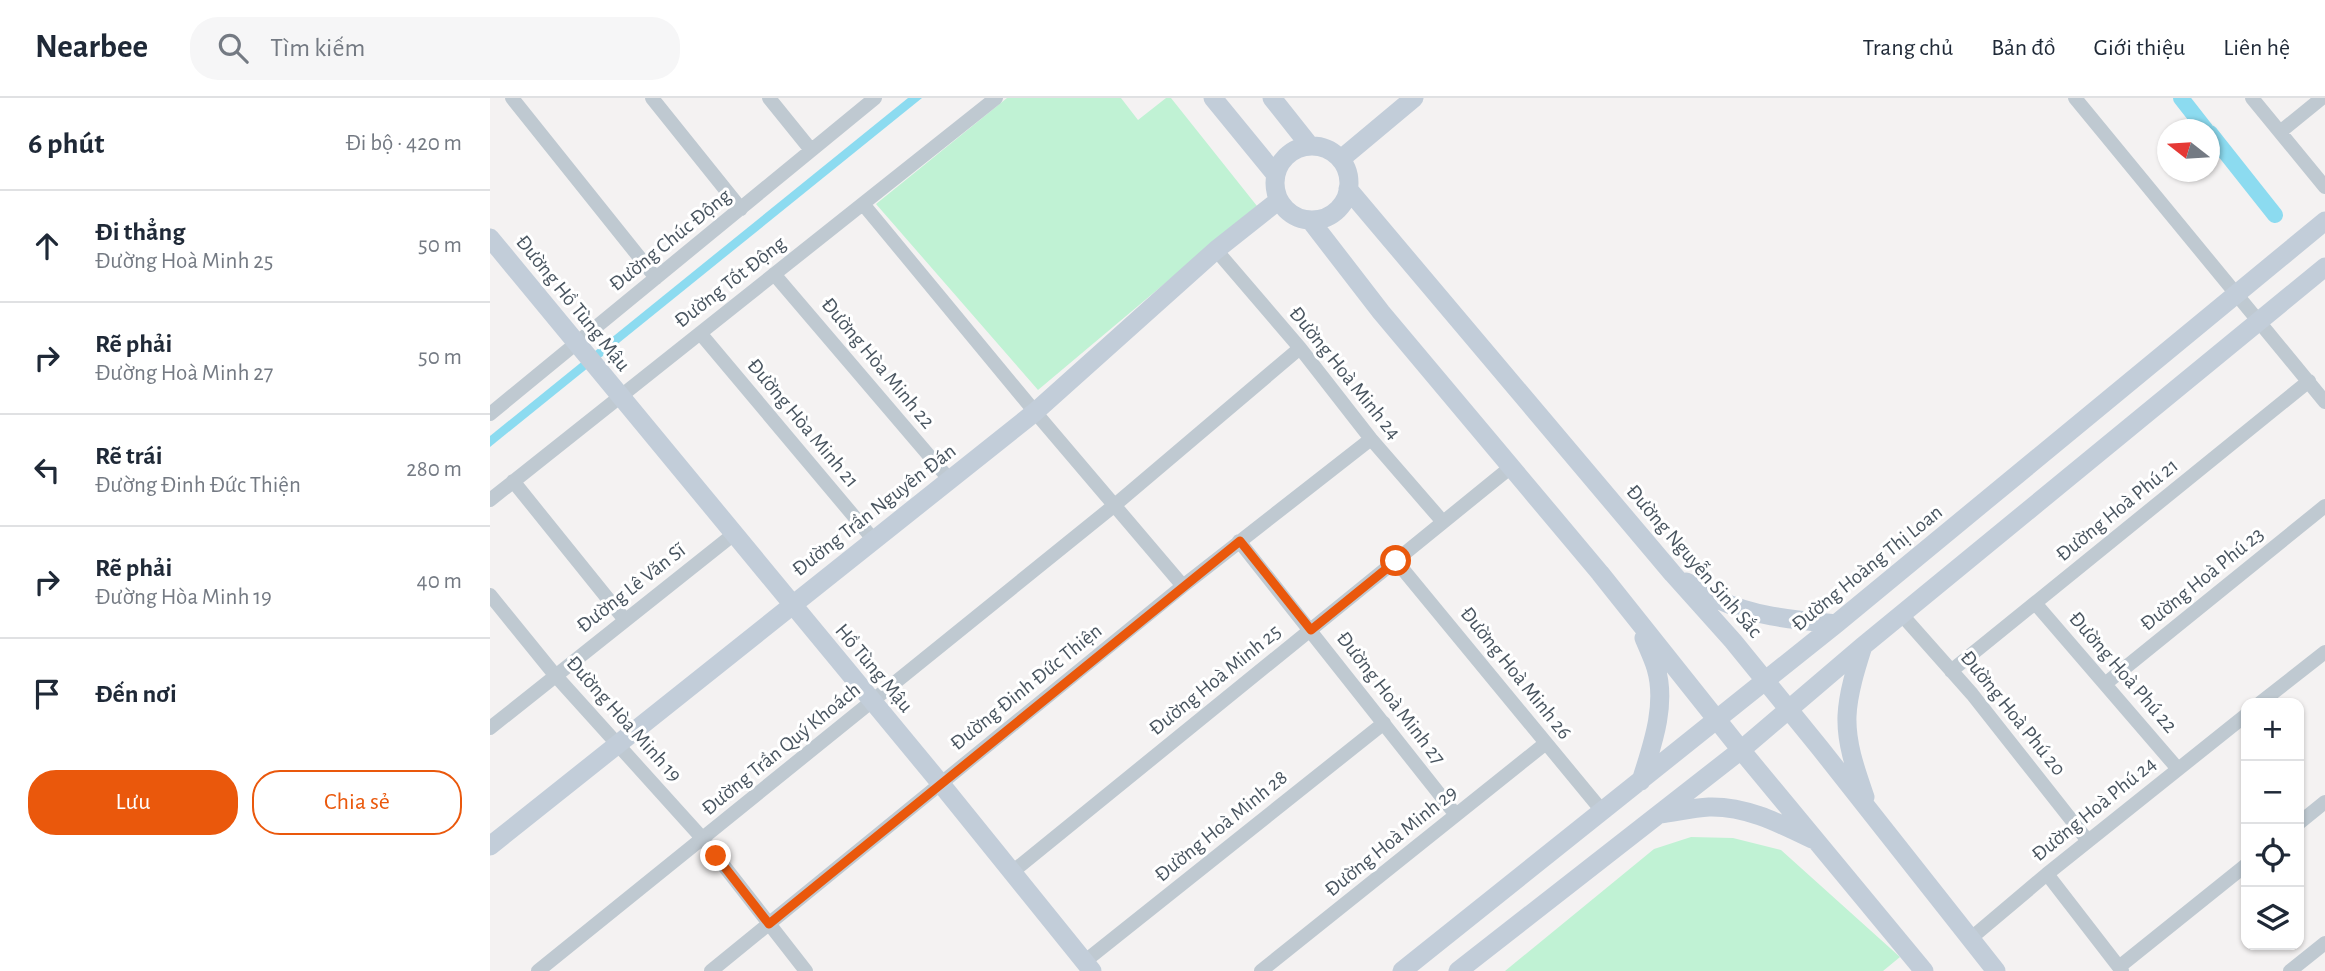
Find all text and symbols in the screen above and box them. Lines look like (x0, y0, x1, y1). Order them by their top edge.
search box (190, 17, 680, 80)
icon: search (214, 29, 252, 67)
text: Nearbee (35, 31, 148, 64)
text: Tìm kiếm (270, 35, 365, 61)
text: Trang chủ (1863, 36, 1953, 60)
text: Bản đồ (1991, 36, 2055, 60)
text: Giới thiệu (2093, 36, 2185, 60)
text: Liên hệ (2223, 36, 2290, 60)
north arrow (2157, 119, 2220, 182)
text: 6 phút (28, 129, 104, 159)
text: Đi bộ · 420 m (345, 132, 462, 155)
street label: Đường Chúc Động (605, 184, 735, 295)
text: Đi thẳng (95, 219, 185, 245)
icon: ahead (28, 227, 66, 265)
street label: Đường Hồ Tùng Mậu (512, 231, 634, 375)
street label: Đường Tốt Động (670, 232, 790, 332)
text: 50 m (418, 234, 462, 257)
text: Đường Hoà Minh 25 (95, 250, 273, 273)
street label: Đường Hòa Minh 22 (817, 294, 939, 432)
street label: Đường Hoà Minh 24 (1285, 303, 1405, 443)
text: Rẽ phải (95, 331, 172, 357)
icon: right (28, 339, 66, 377)
text: 50 m (418, 346, 462, 369)
street label: Đường Hòa Minh 21 (743, 355, 863, 491)
text: Đường Hoà Minh 27 (95, 362, 273, 385)
street label: Đường Trần Nguyên Đán (788, 440, 960, 580)
text: Rẽ trái (95, 443, 163, 469)
icon: left (28, 451, 66, 489)
street label: Đường Hoà Phú 21 (2052, 455, 2182, 565)
text: 280 m (406, 458, 462, 481)
text: Đường Đinh Đức Thiện (95, 474, 301, 497)
street label: Đường Nguyễn Sinh Sắc (1622, 480, 1767, 641)
street label: Đường Hoàng Thị Loan (1788, 501, 1946, 635)
street label: Đường Hoà Phú 23 (2136, 523, 2268, 635)
street label: Đường Lê Văn Sĩ (573, 539, 690, 637)
route start (1380, 545, 1411, 576)
text: Rẽ phải (95, 555, 172, 581)
icon: right (28, 563, 66, 601)
text: 40 m (417, 570, 462, 593)
text: Đường Hòa Minh 19 (95, 586, 272, 609)
street label: Đường Hoà Minh 26 (1456, 603, 1576, 743)
street label: Đường Hoà Phú 22 (2065, 607, 2181, 737)
street label: Hồ Tùng Mậu (831, 620, 917, 716)
street label: Đường Đinh Đức Thiện (946, 620, 1106, 754)
street label: Đường Hoà Minh 25 (1145, 621, 1285, 739)
street label: Đường Hoà Minh 27 (1333, 627, 1450, 769)
street label: Đường Hoà Phú 20 (1956, 646, 2070, 780)
street label: Đường Hòa Minh 19 (562, 652, 686, 786)
icon: arrive (28, 675, 66, 713)
street label: Đường Trần Quý Khoách (698, 679, 864, 819)
text: Đến nơi (95, 681, 177, 707)
map controls (2241, 698, 2304, 950)
button: + (2241, 698, 2304, 761)
street label: Đường Hoà Phú 24 (2028, 753, 2160, 865)
button: − (2241, 761, 2304, 824)
street label: Đường Hoà Minh 28 (1151, 766, 1291, 886)
button: Lưu (28, 770, 238, 835)
button: Chia sẻ (252, 770, 462, 835)
street label: Đường Hoà Minh 29 (1321, 781, 1461, 901)
button: locate (2241, 824, 2304, 887)
route end (700, 840, 731, 871)
button: layers (2241, 887, 2304, 950)

